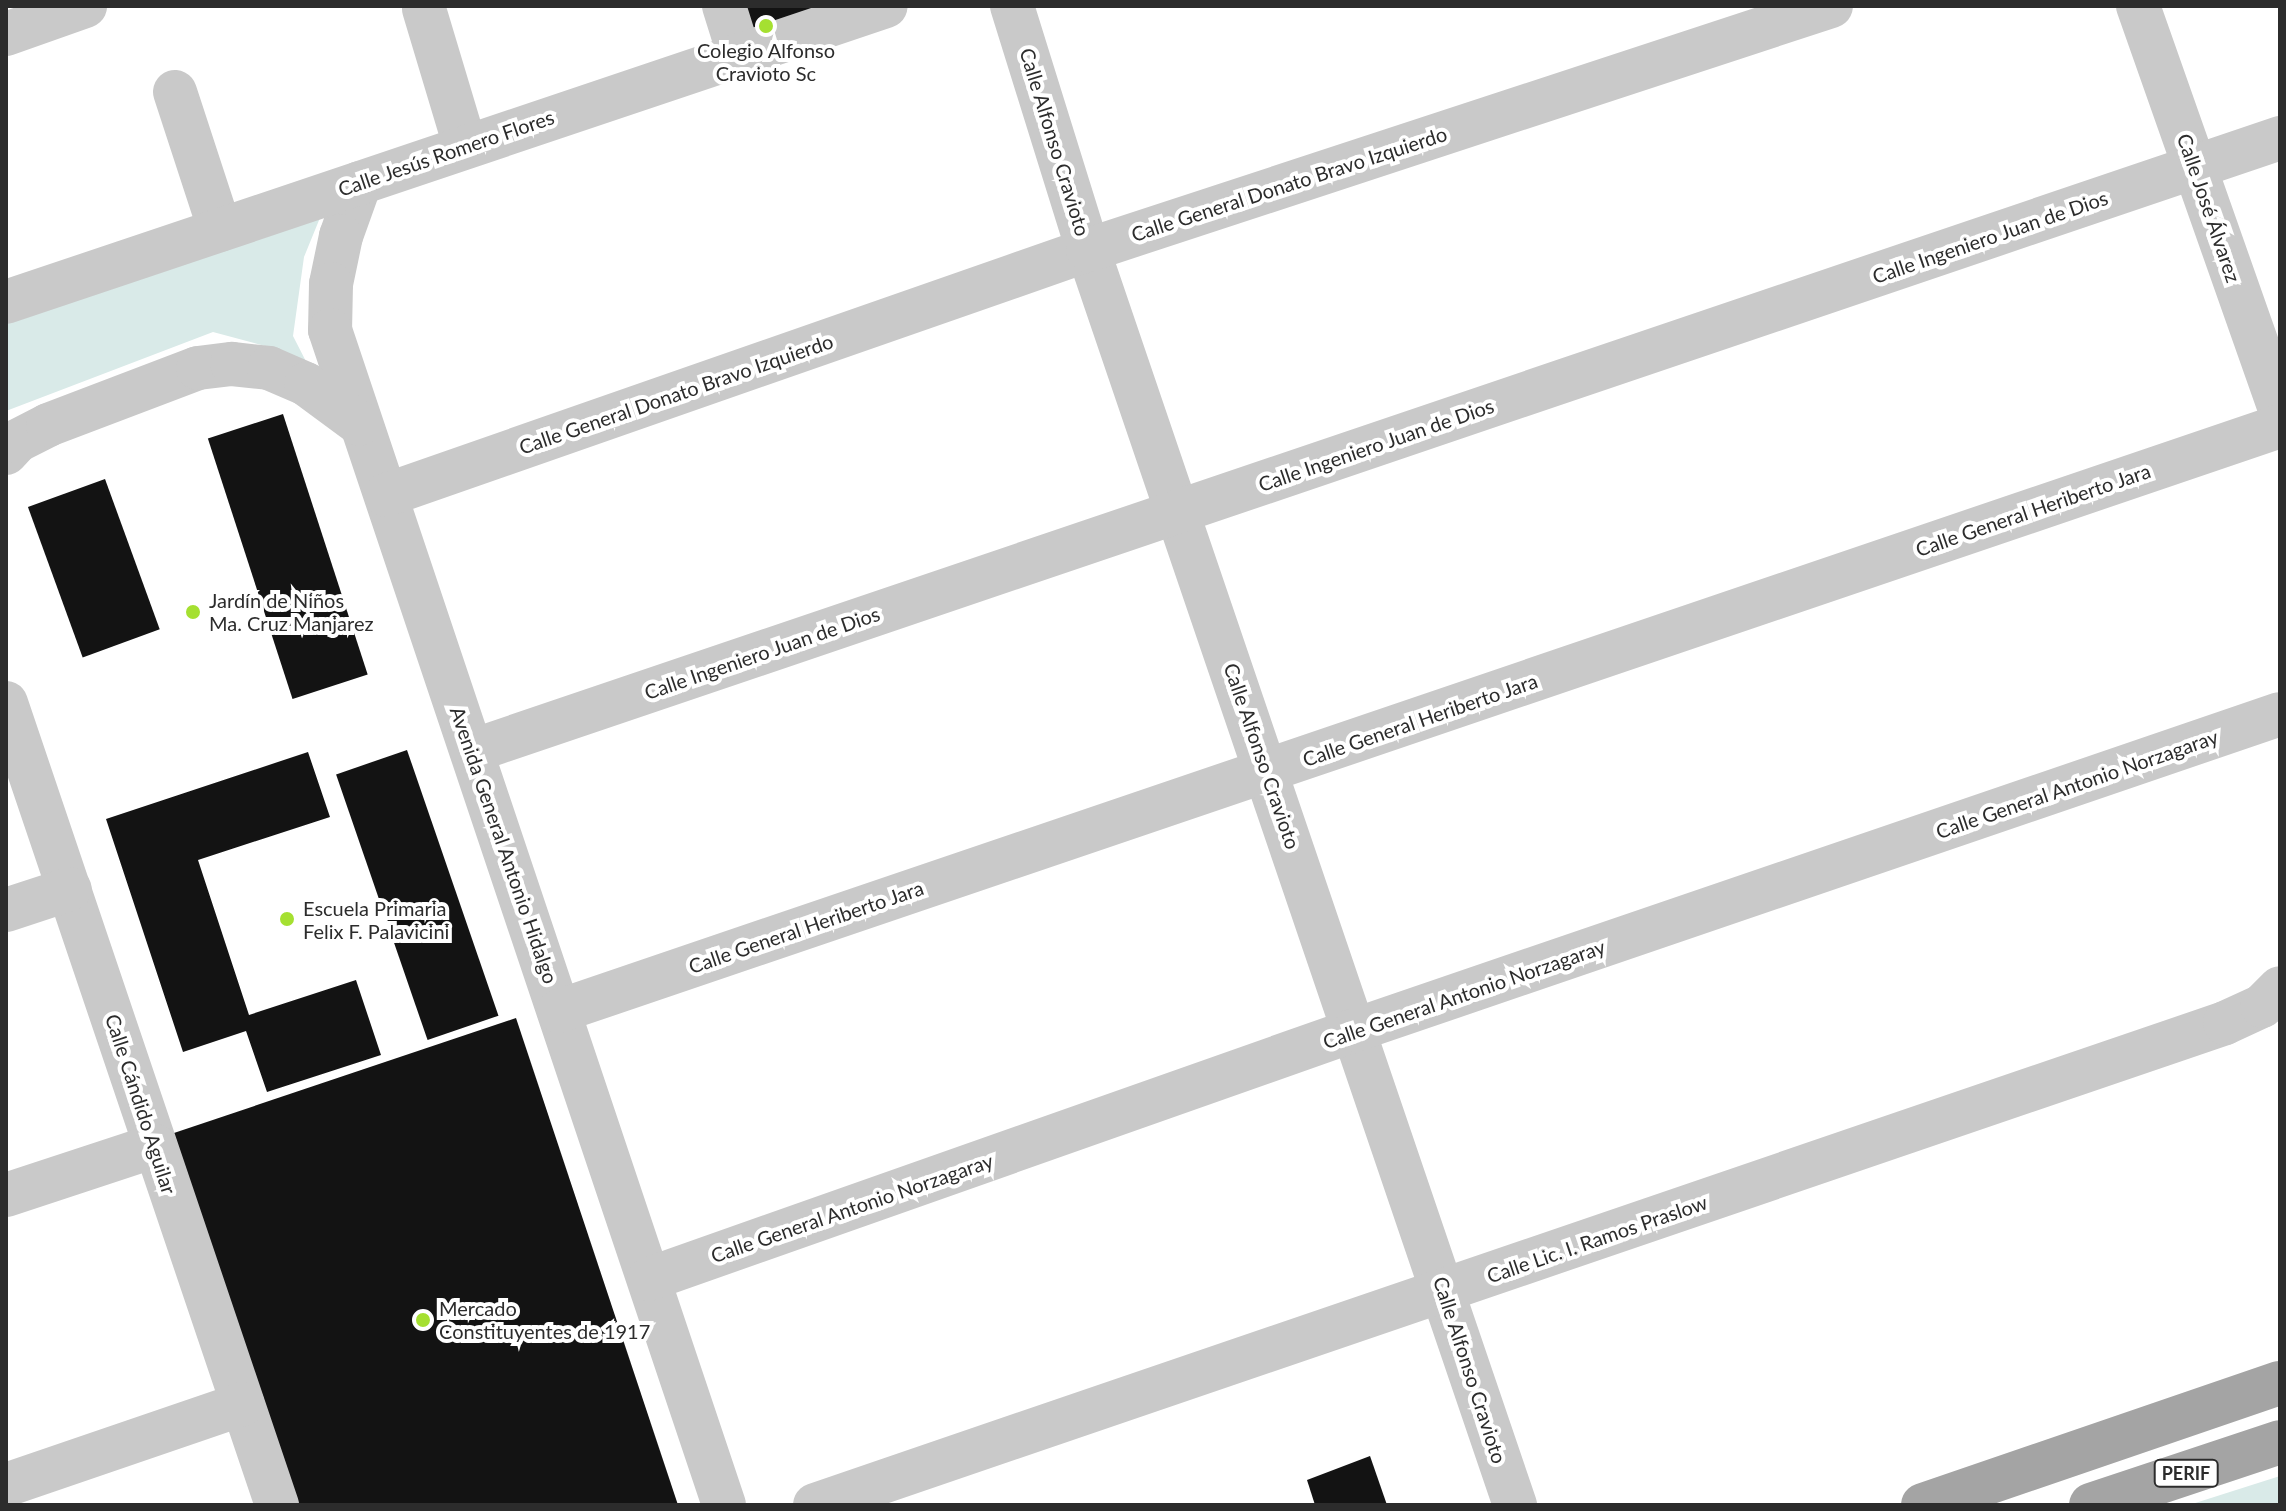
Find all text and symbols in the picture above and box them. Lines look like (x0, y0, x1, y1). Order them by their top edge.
marker: Colegio Alfonso Cravioto Sc (757, 17, 775, 35)
place label: Colegio Alfonso Cravioto Sc (697, 38, 835, 85)
street label: Calle Alfonso Cravioto (1015, 45, 1095, 239)
street label: Calle Jesús Romero Flores (335, 105, 557, 201)
street label: Calle General Donato Bravo Izquierdo (1128, 122, 1450, 246)
street label: Calle José Álvarez (2172, 130, 2246, 286)
street label: Calle Ingeniero Juan de Dios (1869, 185, 2111, 289)
street label: Calle General Donato Bravo Izquierdo (516, 329, 836, 459)
street label: Calle Ingeniero Juan de Dios (1255, 393, 1497, 497)
street label: Calle General Heriberto Jara (1912, 458, 2154, 562)
place label: Jardín de Niños Ma. Cruz Manjarez (209, 588, 374, 635)
street label: Calle Ingeniero Juan de Dios (641, 601, 883, 705)
marker: Jardín de Niños Ma. Cruz Manjarez (184, 603, 202, 621)
street label: Calle Alfonso Cravioto (1219, 660, 1305, 852)
street label: Calle General Heriberto Jara (1299, 668, 1541, 772)
street label: Avenida General Antonio Hidalgo (445, 703, 563, 987)
street label: Calle General Antonio Norzagaray (1932, 724, 2222, 844)
street label: Calle General Heriberto Jara (685, 875, 927, 979)
place label: Escuela Primaria Felix F. Palavicini (303, 896, 449, 943)
marker: Escuela Primaria Felix F. Palavicini (278, 910, 296, 928)
street label: Calle General Antonio Norzagaray (1319, 934, 1609, 1054)
street label: Calle Cándido Aguilar (100, 1011, 182, 1197)
street label: Calle General Antonio Norzagaray (707, 1148, 997, 1268)
street label: Calle Lic. I. Ramos Praslow (1484, 1190, 1710, 1288)
street label: Calle Alfonso Cravioto (1428, 1273, 1512, 1467)
place label: Mercado Constituyentes de 1917 (439, 1296, 650, 1343)
marker: Mercado Constituyentes de 1917 (414, 1311, 432, 1329)
road number: PERIF (2152, 1459, 2220, 1487)

